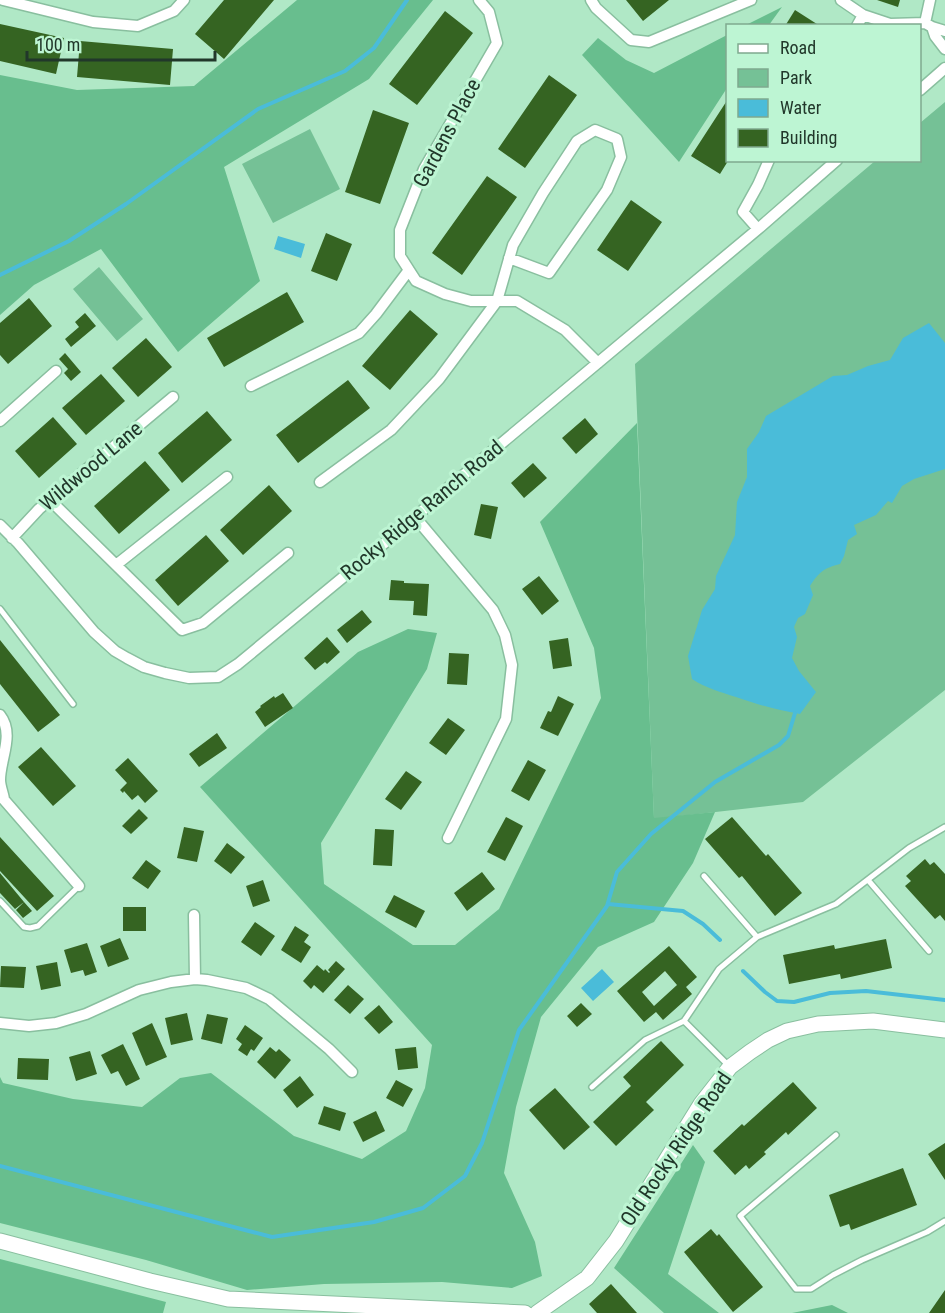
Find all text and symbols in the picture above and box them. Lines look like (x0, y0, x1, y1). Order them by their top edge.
scale bar (27, 24, 214, 62)
legend (726, 24, 921, 162)
text: 100 m (36, 34, 80, 55)
text: Road (780, 37, 816, 58)
text: Park (780, 67, 812, 88)
street label: Gardens Place (408, 74, 486, 191)
text: Water (780, 97, 822, 118)
text: Building (780, 127, 837, 148)
street label: Wildwood Lane (35, 416, 147, 516)
street label: Rocky Ridge Ranch Road (336, 435, 508, 585)
street label: Old Rocky Ridge Road (616, 1067, 736, 1231)

